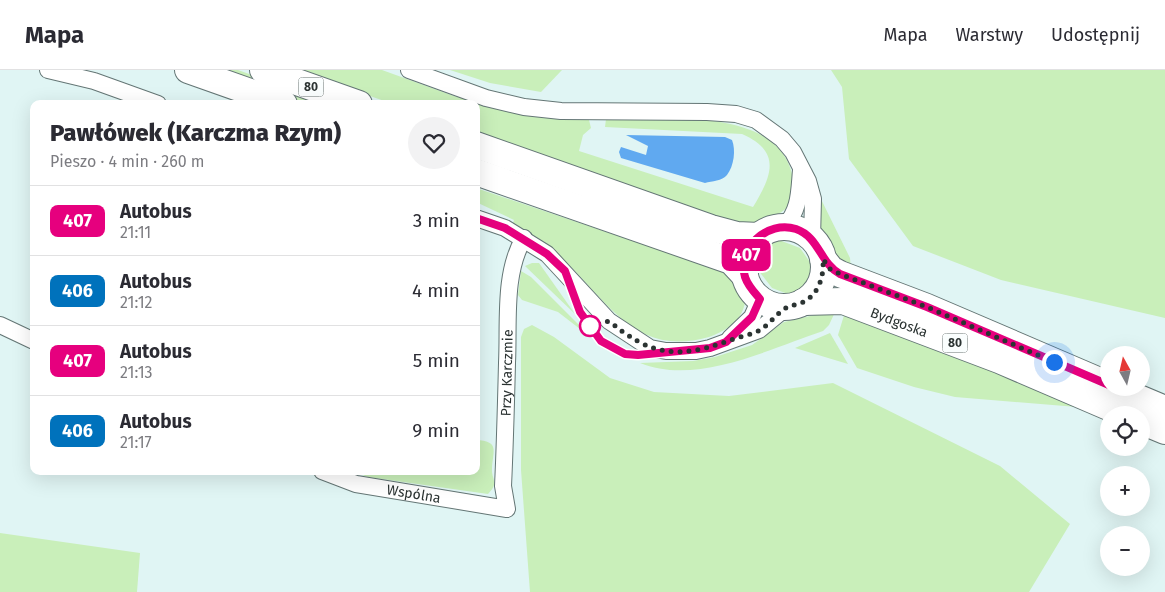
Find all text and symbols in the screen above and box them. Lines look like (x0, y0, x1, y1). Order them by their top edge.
text: Mapa (25, 21, 84, 49)
text: Mapa (883, 24, 928, 46)
text: Warstwy (956, 24, 1023, 46)
text: Udostępnij (1051, 24, 1140, 46)
road number: 80 (298, 78, 324, 96)
button: heart (408, 117, 460, 169)
text: Pawłówek (Karczma Rzym) (50, 119, 341, 147)
text: Pieszo · 4 min · 260 m (50, 152, 205, 171)
text: Autobus (120, 200, 192, 223)
text: 3 min (413, 209, 460, 232)
text: 407 (63, 210, 92, 232)
text: 21:11 (120, 223, 151, 242)
line badge: 407 (717, 239, 775, 271)
text: 407 (732, 244, 760, 266)
text: Autobus (120, 270, 192, 293)
text: 4 min (412, 279, 460, 302)
text: 406 (62, 280, 93, 302)
text: 21:12 (120, 293, 153, 312)
street label: Bydgoska (868, 304, 930, 341)
unlabelled marker (579, 315, 601, 337)
street label: Przy Karczmie (498, 329, 517, 417)
road number: 80 (942, 334, 968, 352)
text: Autobus (120, 340, 192, 363)
north arrow (1100, 346, 1150, 396)
map controls (1100, 346, 1150, 576)
text: 5 min (413, 349, 460, 372)
text: 407 (63, 350, 92, 372)
your location (1042, 350, 1067, 375)
text: 21:13 (120, 363, 153, 382)
button: locate (1100, 406, 1150, 456)
text: Autobus (120, 410, 192, 433)
text: 9 min (412, 419, 460, 442)
text: 406 (62, 420, 93, 442)
text: 21:17 (120, 433, 152, 452)
button: + (1100, 466, 1150, 516)
street label: Wspólna (385, 481, 442, 507)
button: − (1100, 526, 1150, 576)

